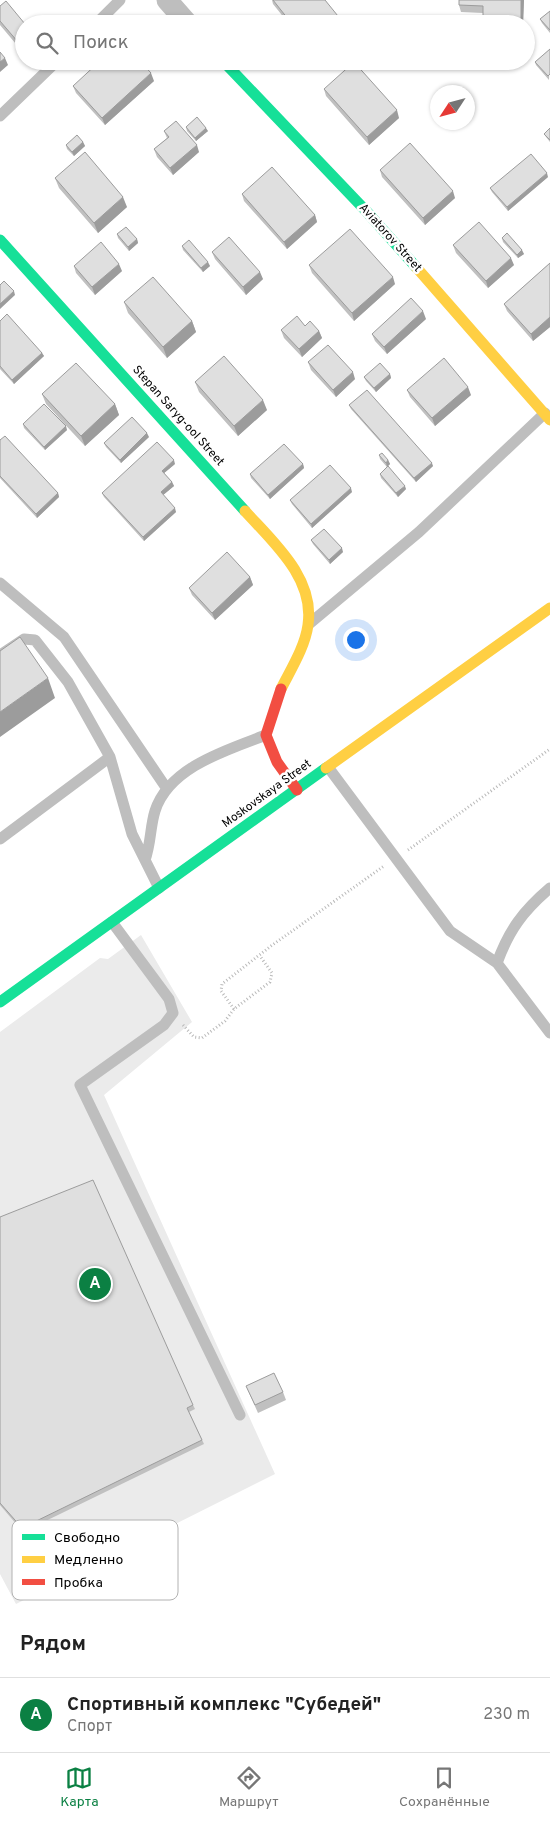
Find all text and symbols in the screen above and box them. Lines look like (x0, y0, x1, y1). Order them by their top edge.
search box (15, 15, 535, 70)
icon: search (33, 29, 61, 57)
text: Поиск (73, 31, 129, 55)
north arrow (430, 85, 475, 130)
street label: Aviatorov Street (355, 200, 425, 276)
street label: Stepan Saryg-ool Street (129, 362, 227, 470)
your location (343, 627, 369, 653)
street label: Moskovskaya Street (219, 756, 315, 832)
pin: A (79, 1265, 111, 1303)
legend (12, 1520, 178, 1600)
text: Свободно (54, 1530, 120, 1547)
text: Медленно (54, 1552, 123, 1569)
text: Пробка (54, 1575, 103, 1592)
text: Рядом (20, 1631, 86, 1658)
text: Спортивный комплекс "Субедей" (67, 1693, 381, 1717)
text: A (30, 1705, 42, 1725)
text: 230 m (483, 1705, 530, 1725)
text: Спорт (67, 1717, 112, 1737)
tab: Карта (60, 1764, 99, 1811)
tab: Маршрут (219, 1764, 279, 1811)
tab: Сохранённые (399, 1764, 490, 1811)

